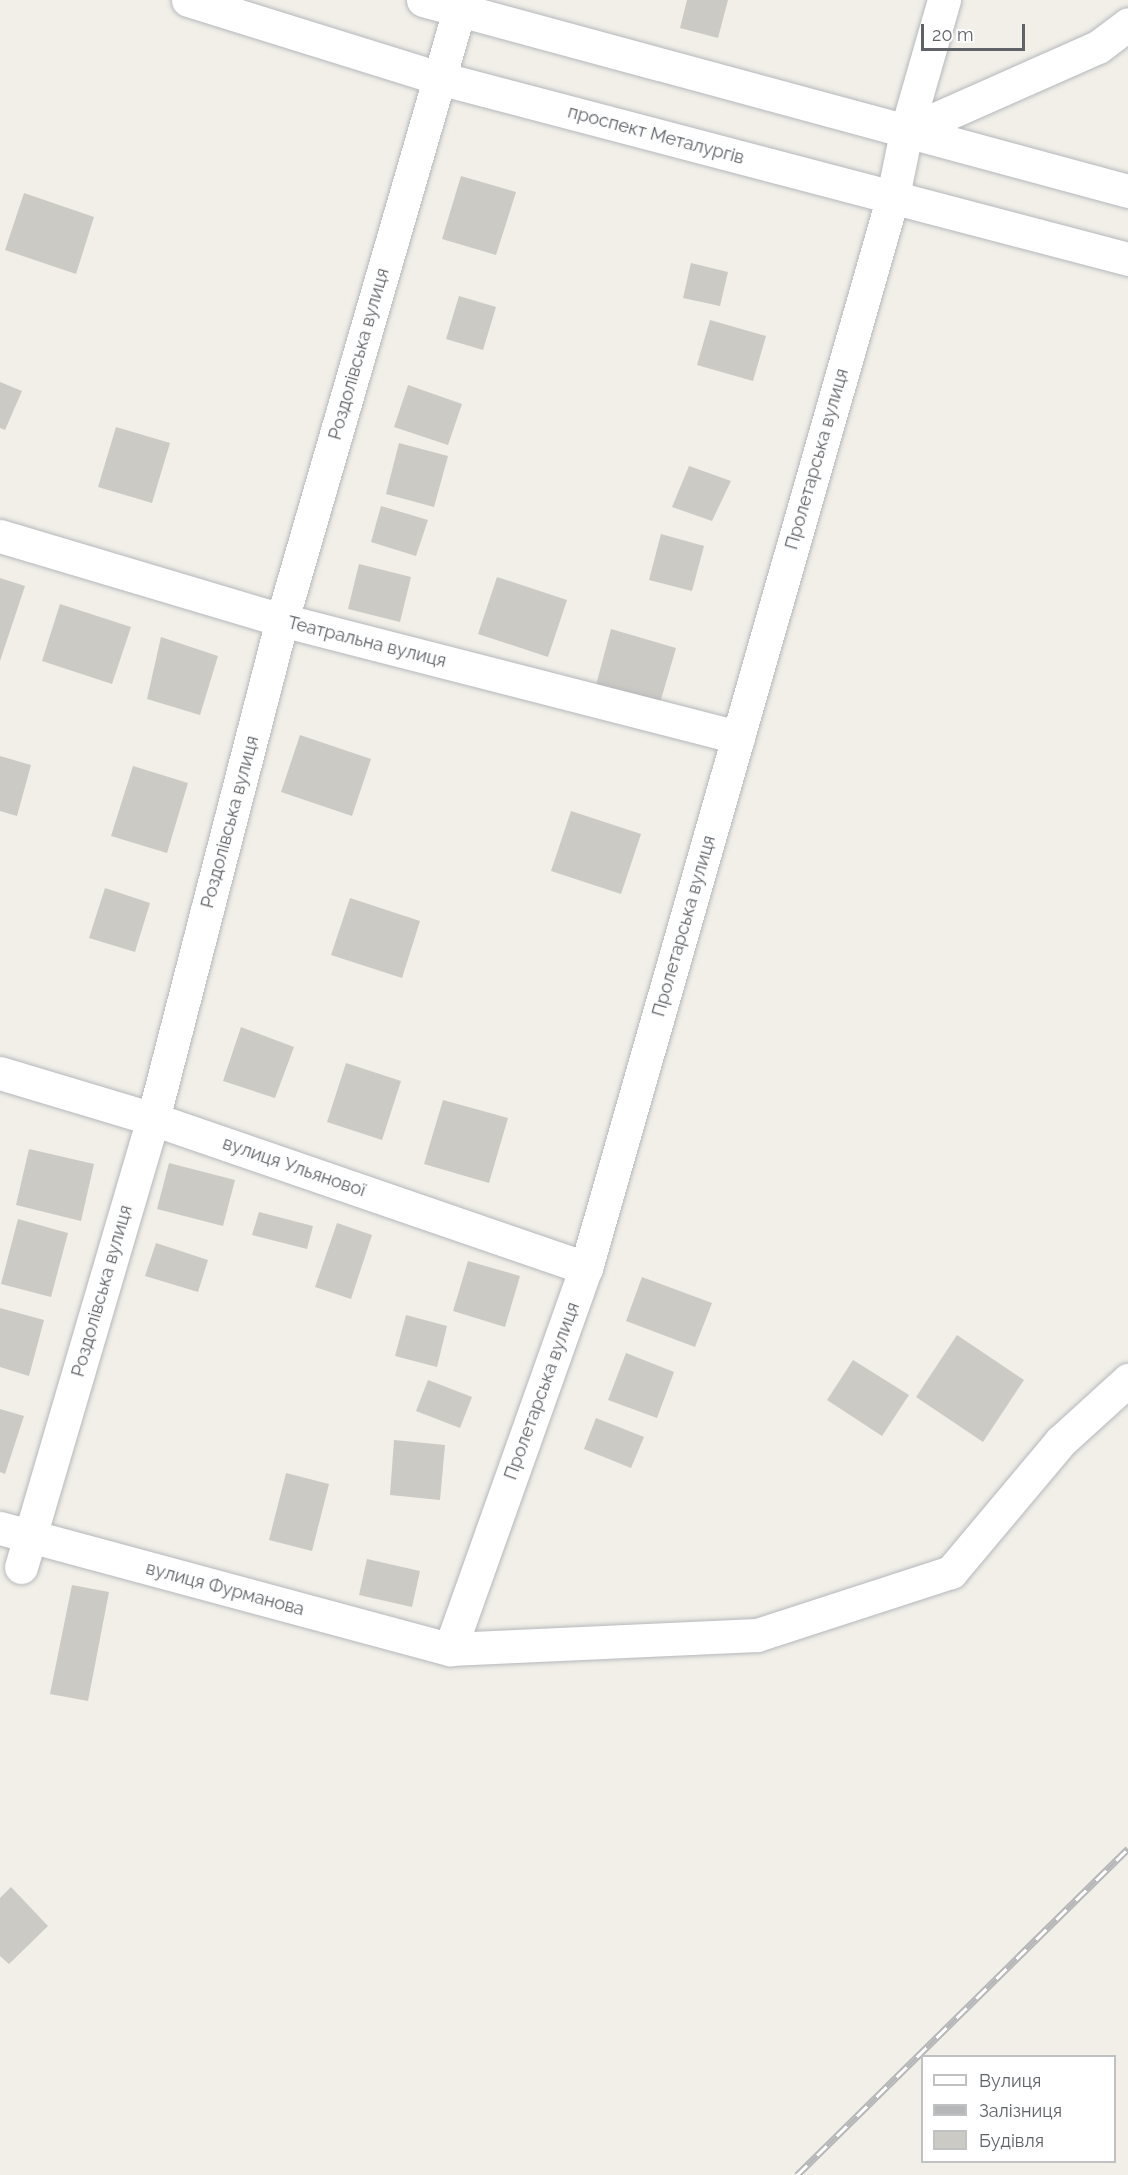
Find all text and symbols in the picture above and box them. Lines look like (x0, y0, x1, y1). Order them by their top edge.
scale bar (924, 12, 1028, 50)
text: 20 m (932, 24, 974, 45)
street label: проспект Металургів (565, 101, 747, 169)
street label: Роздолівська вулиця (324, 266, 394, 442)
street label: Пролетарська вулиця (781, 366, 853, 552)
street label: Театральна вулиця (285, 612, 449, 672)
street label: Роздолівська вулиця (197, 733, 263, 911)
street label: Пролетарська вулиця (648, 833, 720, 1019)
street label: вулиця Ульянової (220, 1132, 368, 1202)
street label: Роздолівська вулиця (67, 1203, 137, 1379)
street label: Пролетарська вулиця (500, 1299, 584, 1483)
street label: вулиця Фурманова (143, 1557, 307, 1621)
legend (921, 2055, 1116, 2163)
text: Вулиця (979, 2070, 1041, 2091)
text: Залізниця (979, 2100, 1062, 2121)
text: Будівля (979, 2130, 1044, 2151)

